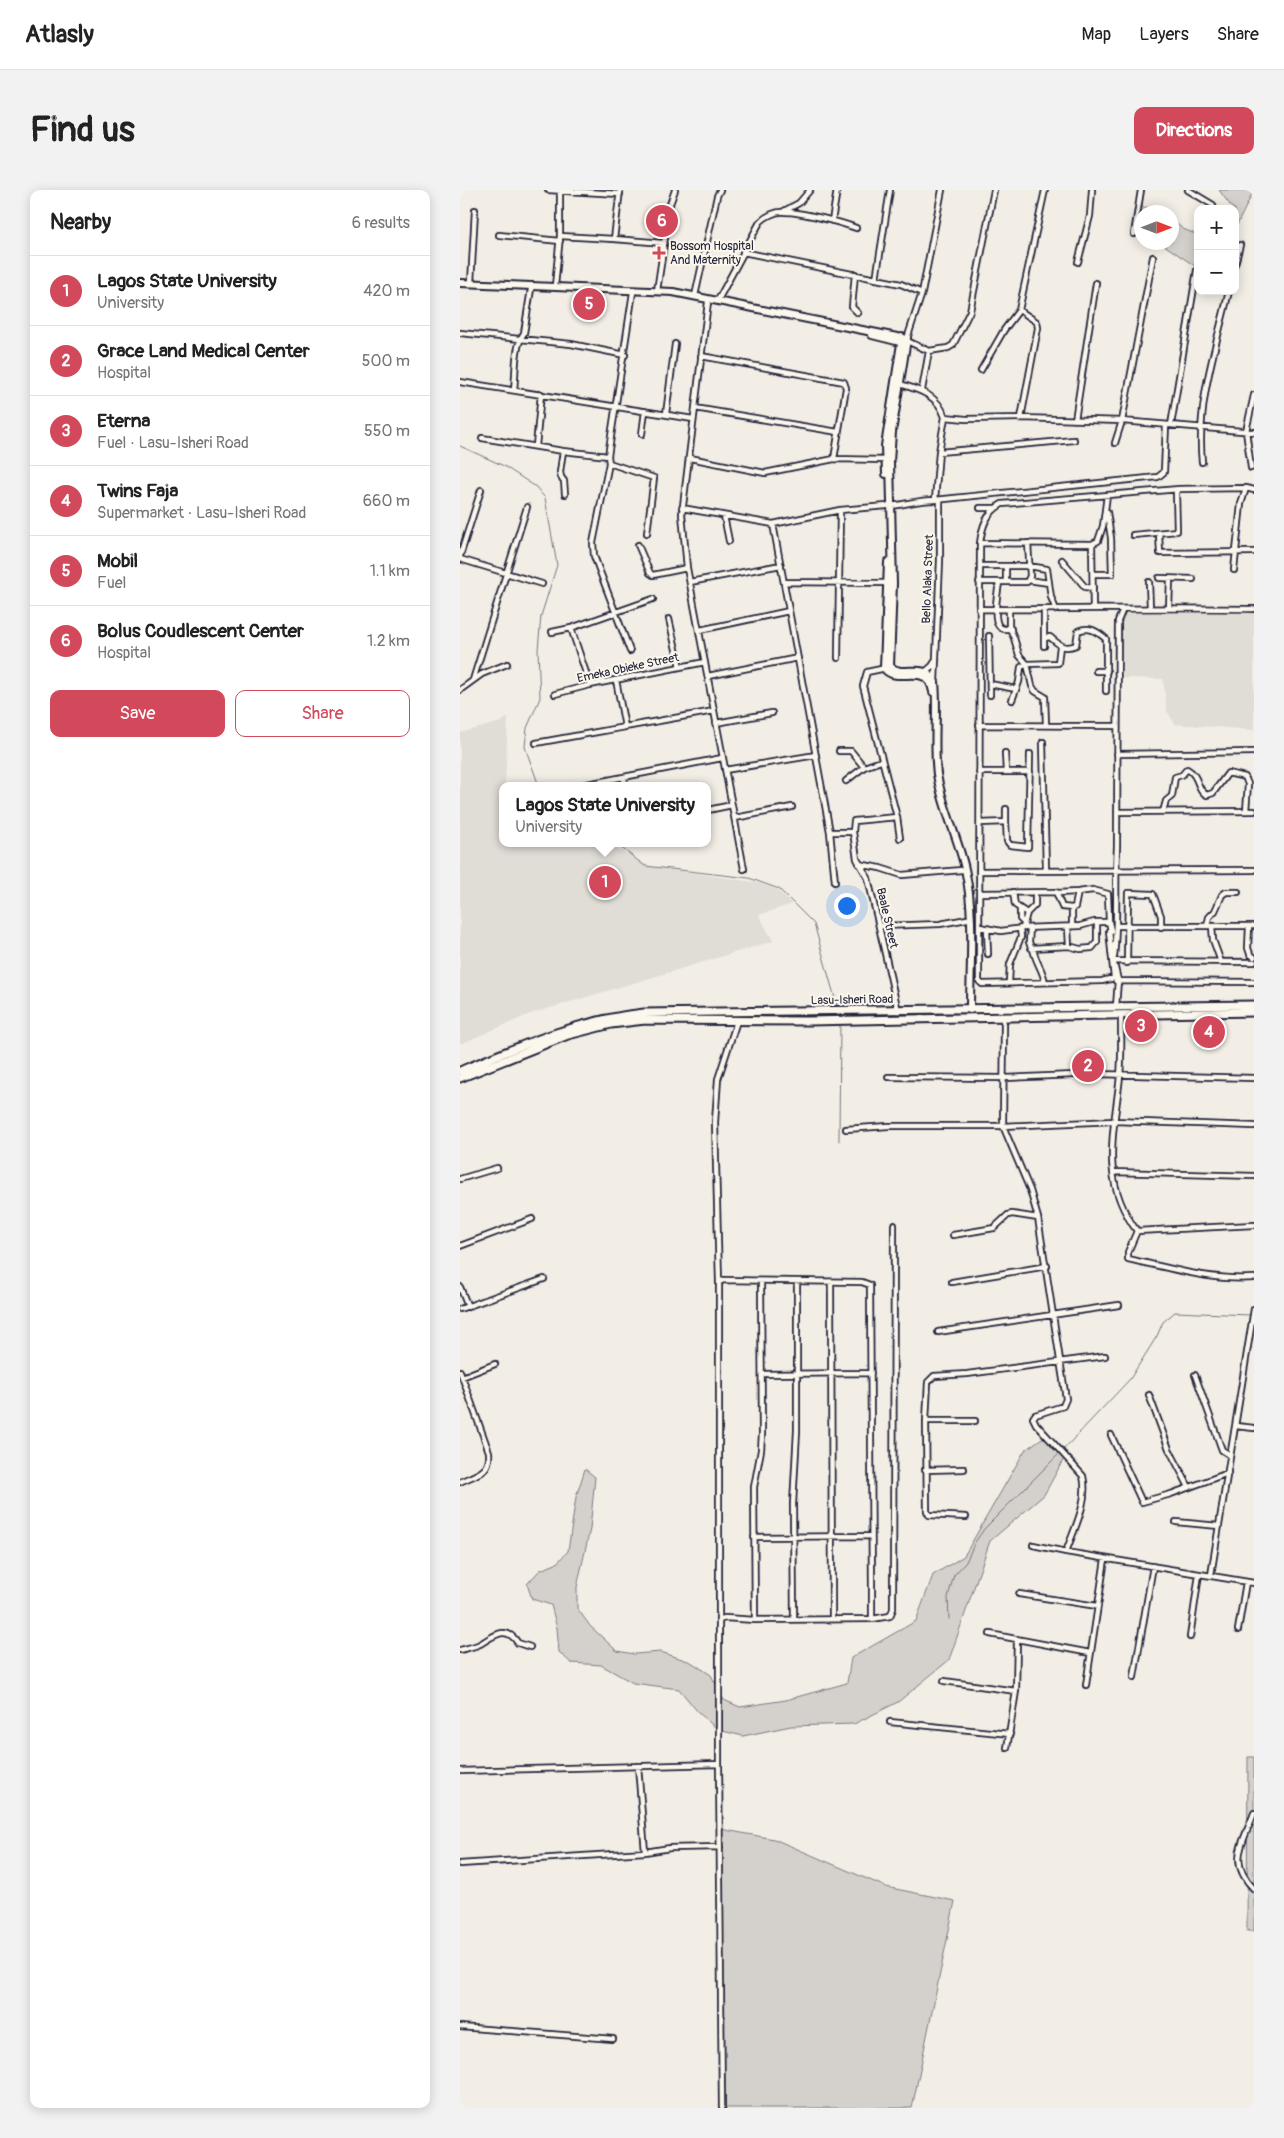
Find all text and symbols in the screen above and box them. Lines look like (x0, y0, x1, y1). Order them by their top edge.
text: Atlasly (25, 20, 94, 49)
text: Map (1082, 23, 1111, 46)
text: Layers (1139, 23, 1189, 46)
text: Share (1217, 23, 1259, 46)
button: Directions (1134, 107, 1254, 154)
text: Find us (30, 108, 135, 152)
pin: 6 (646, 202, 678, 240)
north arrow (1134, 205, 1179, 250)
map controls (1194, 205, 1239, 295)
button: + (1194, 205, 1239, 250)
text: Nearby (50, 209, 111, 236)
text: 6 results (352, 213, 410, 233)
place label: Bossom Hospital And Maternity (670, 239, 754, 268)
marker: Bossom Hospital And Maternity (652, 246, 666, 260)
button: − (1194, 250, 1239, 295)
text: Lagos State University (97, 269, 277, 293)
text: 1 (63, 281, 69, 301)
text: 420 m (363, 281, 410, 301)
pin: 5 (573, 285, 605, 323)
text: University (97, 293, 164, 313)
text: Grace Land Medical Center (97, 339, 309, 363)
text: 2 (62, 351, 70, 371)
text: 500 m (362, 351, 410, 371)
text: Hospital (97, 363, 151, 383)
text: Eterna (97, 409, 150, 433)
text: 3 (62, 421, 70, 441)
text: 550 m (364, 421, 410, 441)
text: Fuel · Lasu-Isheri Road (97, 433, 249, 453)
text: Twins Faja (97, 479, 178, 503)
text: 4 (61, 491, 71, 511)
text: 660 m (363, 491, 410, 511)
text: Supermarket · Lasu-Isheri Road (97, 503, 306, 523)
street label: Bello Alaka Street (919, 534, 937, 624)
text: Mobil (97, 549, 138, 573)
text: 5 (62, 561, 70, 581)
text: 1.1 km (370, 561, 410, 581)
text: Fuel (97, 573, 126, 593)
text: Bolus Coudlescent Center (97, 619, 304, 643)
text: 6 (61, 631, 71, 651)
text: 1.2 km (367, 631, 410, 651)
text: Hospital (97, 643, 151, 663)
street label: Emeka Obieke Street (576, 650, 680, 686)
button: Save (50, 690, 225, 737)
button: Share (235, 690, 410, 737)
popup (499, 782, 711, 847)
text: Lagos State University (515, 793, 695, 817)
text: University (515, 817, 582, 837)
pin: 1 (589, 863, 621, 901)
street label: Baale Street (873, 886, 901, 950)
your location (834, 893, 860, 919)
street label: Lasu-Isheri Road (810, 992, 894, 1008)
pin: 3 (1125, 1007, 1157, 1045)
pin: 4 (1193, 1013, 1225, 1051)
pin: 2 (1072, 1047, 1104, 1085)

